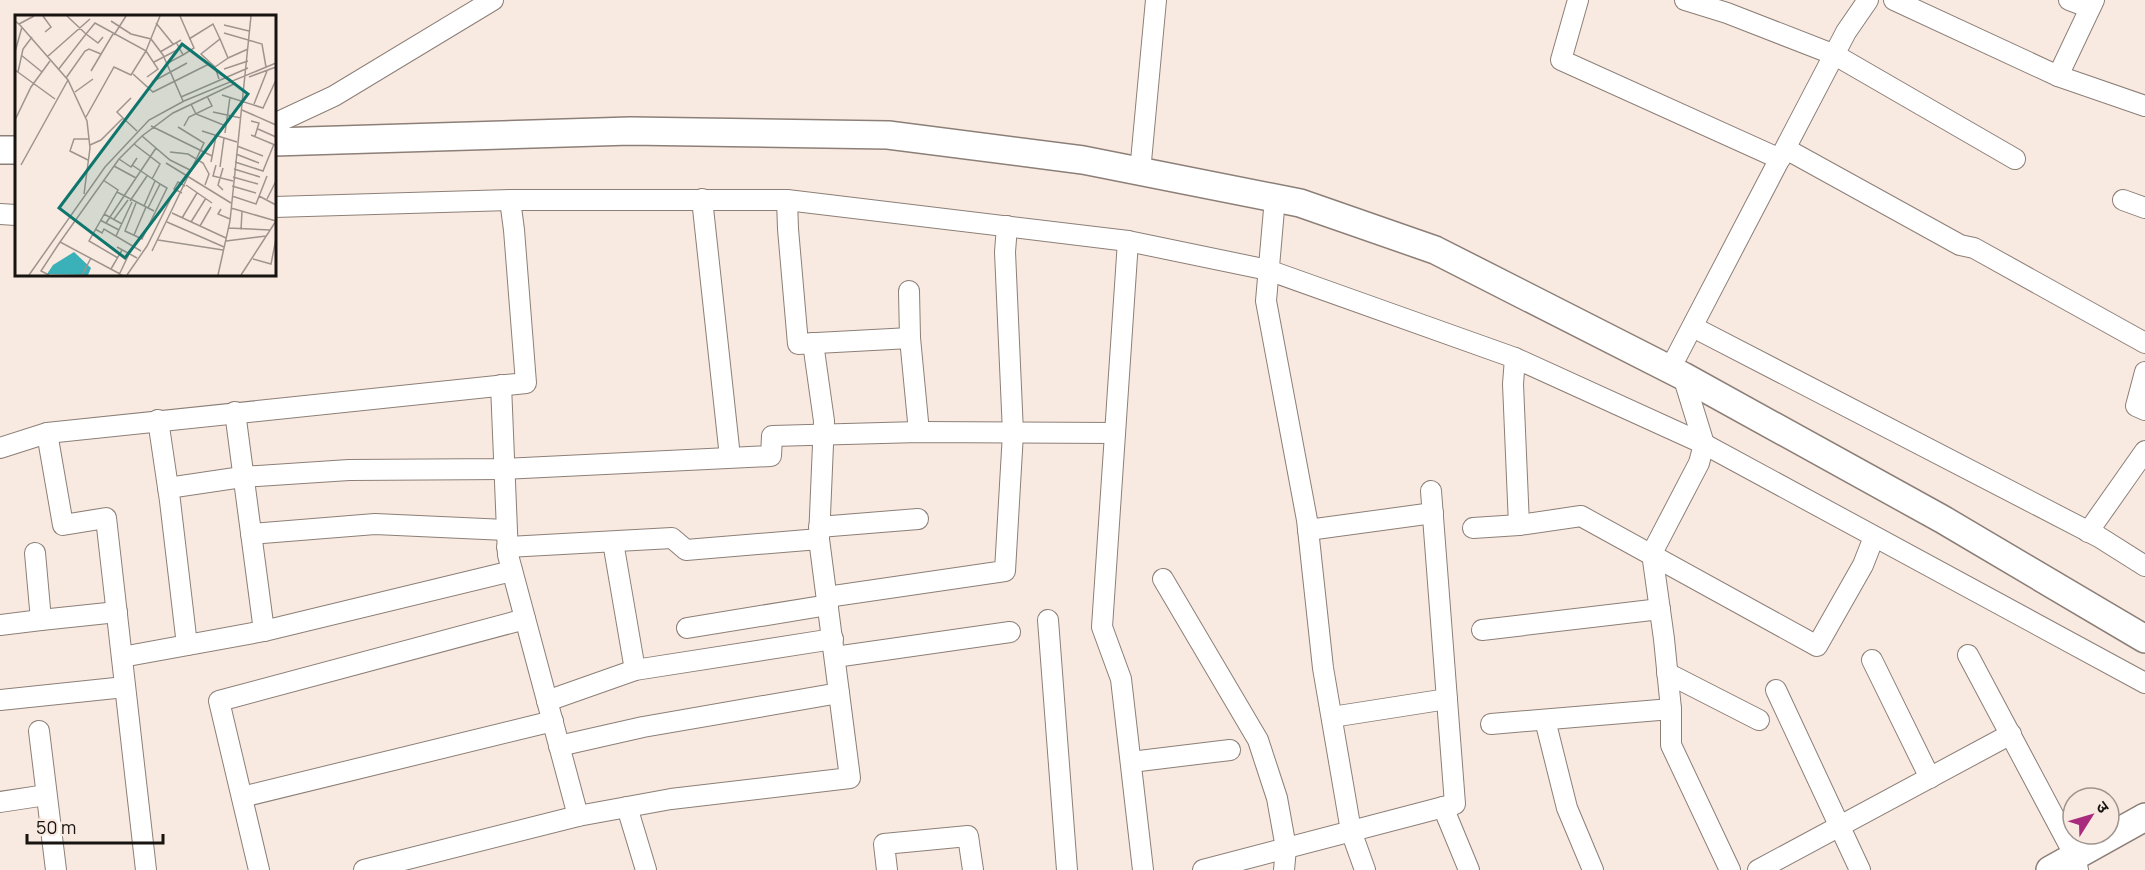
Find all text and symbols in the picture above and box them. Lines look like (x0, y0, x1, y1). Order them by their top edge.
inset map (15, 15, 276, 276)
north arrow (2061, 786, 2121, 846)
text: उ (2091, 797, 2115, 818)
scale bar (27, 807, 164, 845)
text: 50 m (36, 815, 76, 839)

